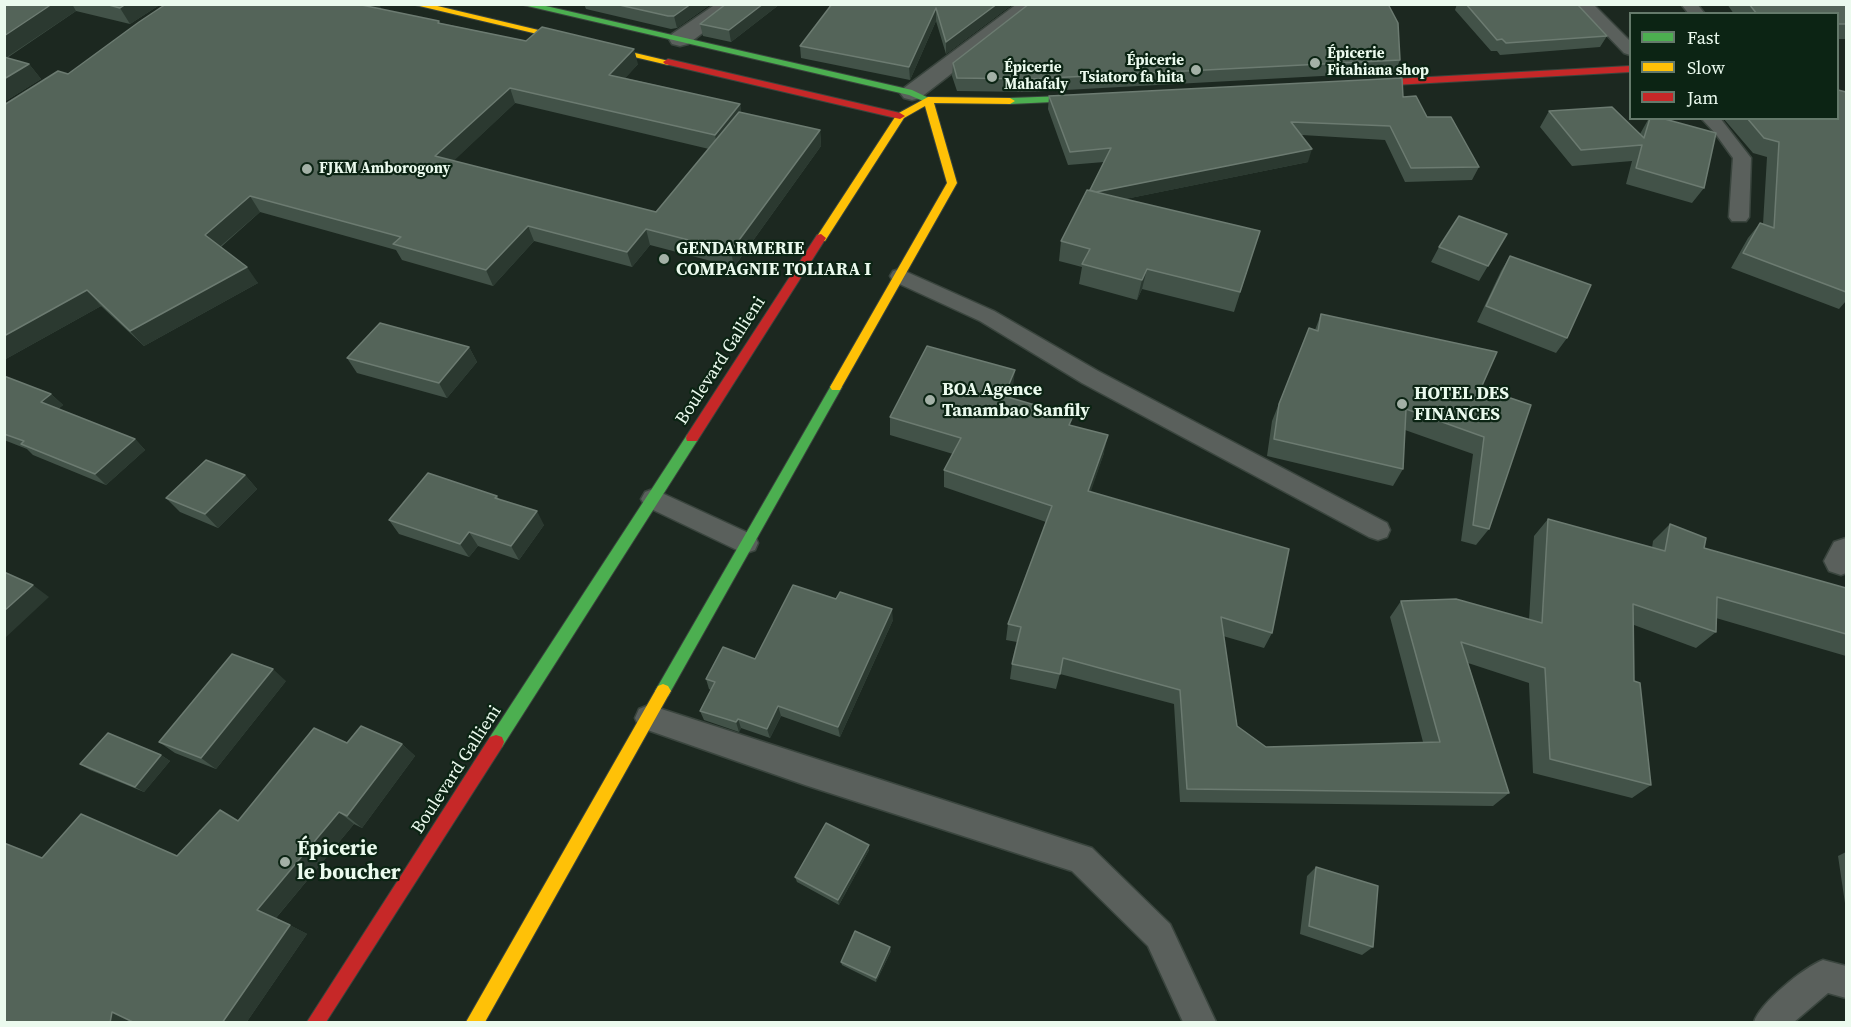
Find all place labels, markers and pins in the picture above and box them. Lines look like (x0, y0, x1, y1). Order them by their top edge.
place label: Épicerie Fitahiana shop (1327, 45, 1429, 80)
place label: Épicerie Tsiatoro fa hita (1080, 52, 1184, 87)
marker: Épicerie Fitahiana shop (1308, 56, 1322, 70)
place label: Épicerie Mahafaly (1004, 59, 1068, 94)
marker: Épicerie Tsiatoro fa hita (1189, 63, 1203, 77)
marker: Épicerie Mahafaly (985, 70, 999, 84)
place label: FJKM Amborogony (319, 160, 450, 178)
marker: FJKM Amborogony (300, 162, 314, 176)
place label: GENDARMERIE COMPAGNIE TOLIARA I (676, 238, 871, 280)
marker: GENDARMERIE COMPAGNIE TOLIARA I (657, 252, 671, 266)
place label: BOA Agence Tanambao Sanfily (942, 379, 1090, 422)
place label: HOTEL DES FINANCES (1414, 383, 1509, 426)
marker: BOA Agence Tanambao Sanfily (923, 393, 937, 407)
marker: HOTEL DES FINANCES (1395, 397, 1409, 411)
place label: Épicerie le boucher (297, 837, 401, 887)
marker: Épicerie le boucher (278, 855, 292, 869)

